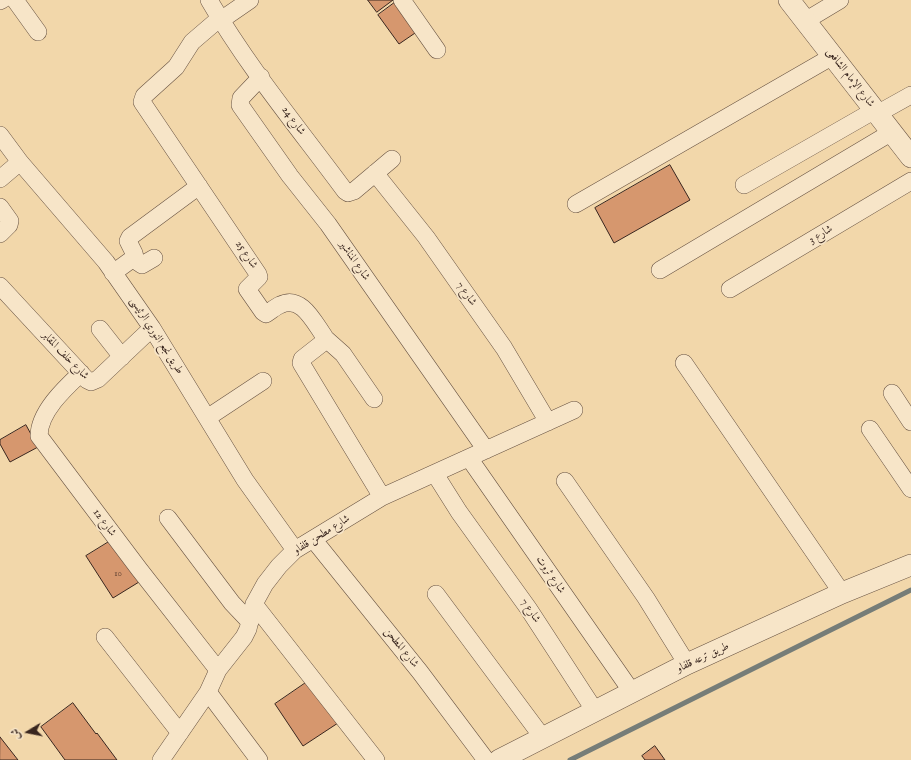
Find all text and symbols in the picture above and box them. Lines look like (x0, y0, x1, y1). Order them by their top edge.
street label: شارع الإمام الشافعى (823, 46, 877, 110)
street label: شارع 24 (278, 104, 308, 138)
street label: شارع 3 (807, 223, 835, 247)
street label: شارع 25 (232, 239, 260, 271)
street label: شارع المناشير (336, 239, 372, 283)
street label: شارع 7 (453, 279, 479, 309)
street label: طريق نجع النوري الرئيسى (126, 295, 186, 377)
street label: شارع خلف المقابر (39, 329, 91, 383)
street label: شارع 12 (89, 507, 119, 539)
street label: شارع مطحن قلفاو (291, 512, 353, 558)
street label: شارع ثروت (532, 554, 568, 596)
house number: 10 (114, 569, 122, 579)
street label: شارع 7 (517, 596, 543, 626)
street label: شارع المطحن (381, 625, 421, 671)
street label: طريق ترعه قلفاو (675, 640, 731, 676)
north arrow (8, 712, 48, 752)
text: ش (8, 727, 24, 741)

